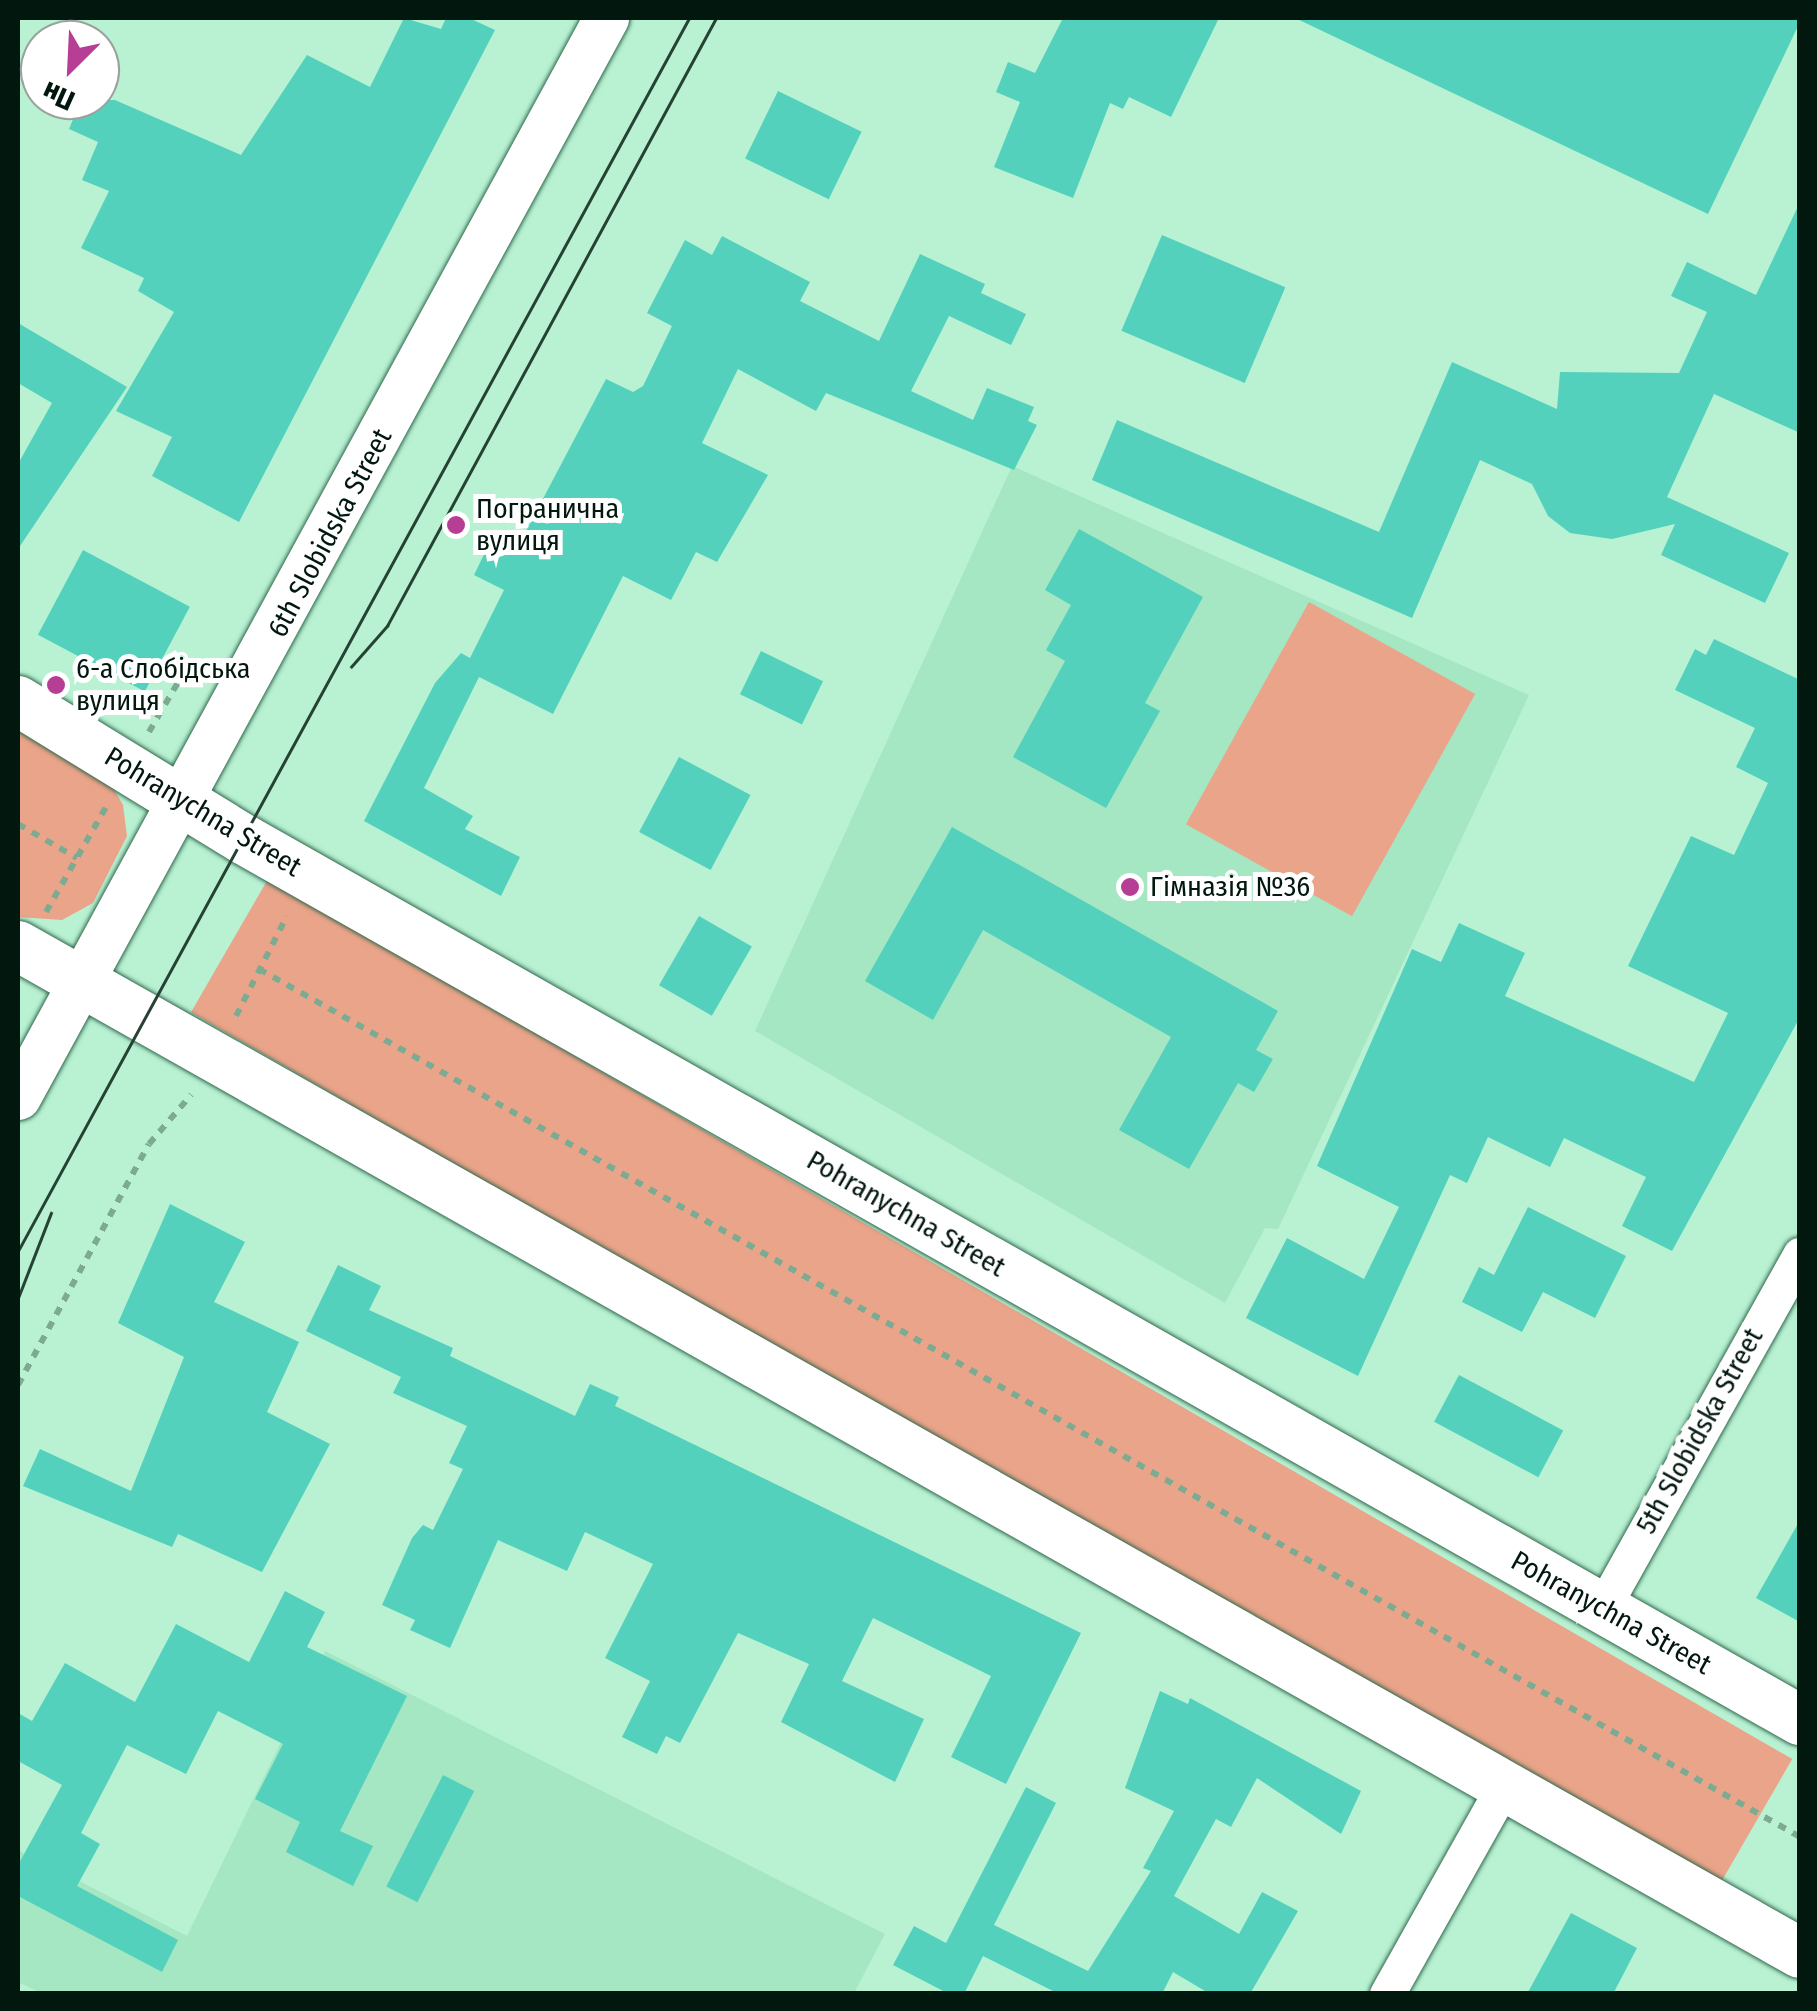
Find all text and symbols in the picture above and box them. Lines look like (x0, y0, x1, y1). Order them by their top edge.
north arrow (20, 20, 120, 120)
text: Пн (37, 75, 80, 118)
street label: 6th Slobidska Street (261, 423, 399, 643)
place label: Погранична вулиця (476, 492, 619, 558)
marker: Погранична вулиця (445, 514, 467, 536)
place label: 6-а Слобідська вулиця (76, 652, 250, 718)
marker: 6-а Слобідська вулиця (45, 674, 67, 696)
street label: Pohranychna Street (99, 740, 307, 884)
place label: Гімназія №36 (1150, 870, 1310, 904)
marker: Гімназія №36 (1119, 876, 1141, 898)
street label: Pohranychna Street (801, 1144, 1011, 1284)
street label: 5th Slobidska Street (1630, 1322, 1770, 1540)
street label: Pohranychna Street (1505, 1544, 1717, 1682)

